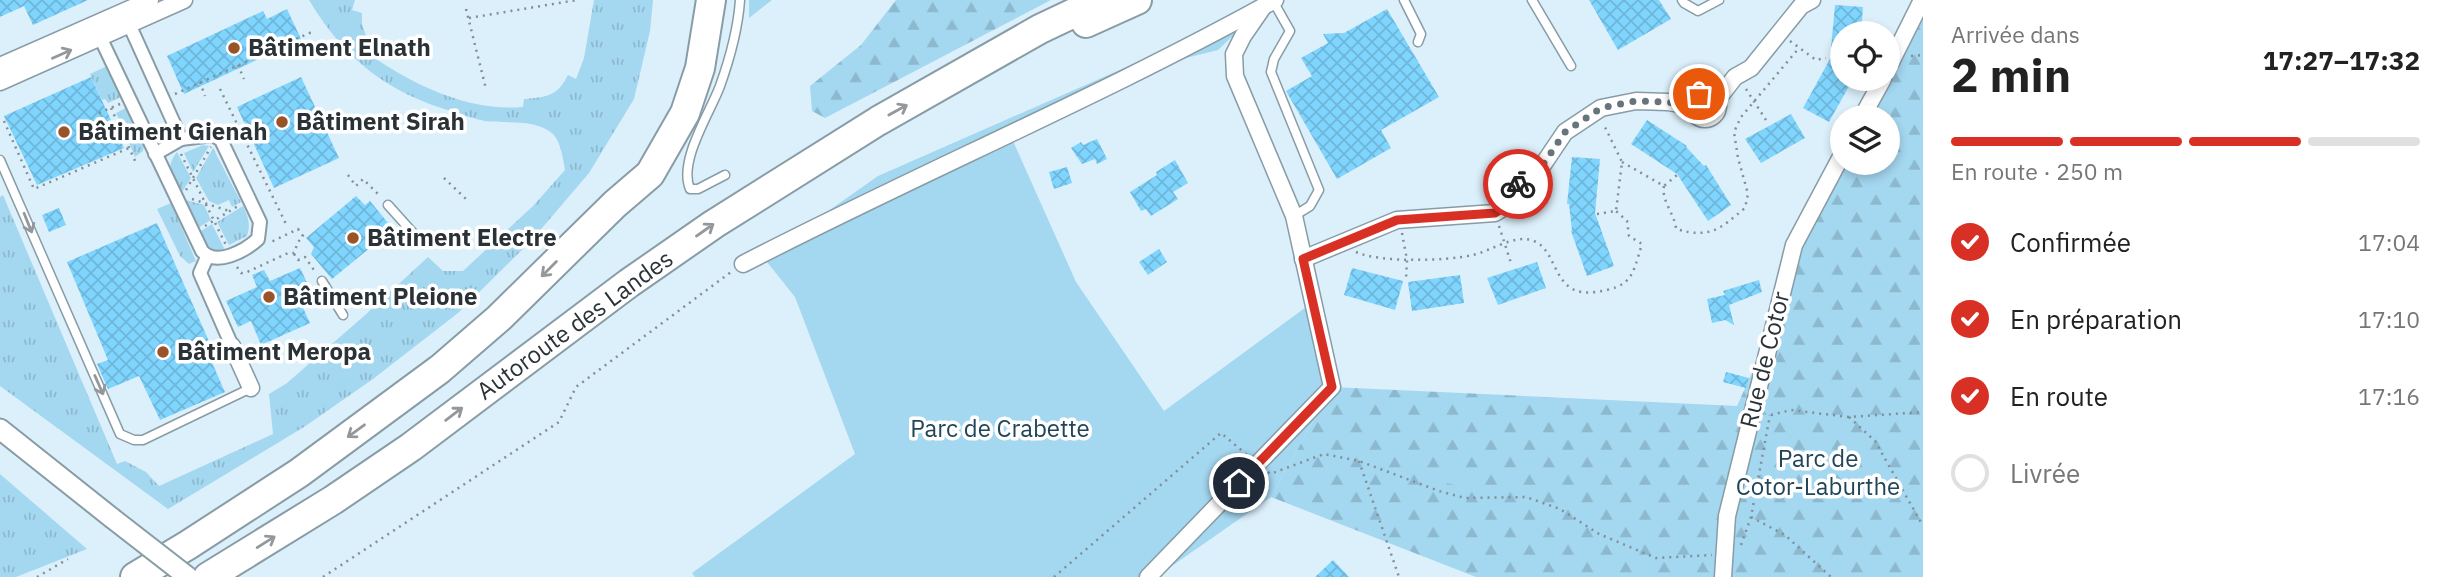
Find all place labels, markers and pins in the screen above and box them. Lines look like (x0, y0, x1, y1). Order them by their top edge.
place label: Bâtiment Elnath (248, 31, 431, 63)
marker: Bâtiment Elnath (226, 40, 242, 56)
pin (1669, 64, 1729, 124)
place label: Bâtiment Sirah (296, 105, 465, 137)
marker: Bâtiment Sirah (274, 114, 290, 130)
place label: Bâtiment Gienah (78, 115, 268, 147)
marker: Bâtiment Gienah (56, 124, 72, 140)
place label: Bâtiment Electre (367, 221, 557, 253)
marker: Bâtiment Electre (345, 230, 361, 246)
place label: Bâtiment Pleione (283, 280, 477, 312)
marker: Bâtiment Pleione (261, 289, 277, 305)
place label: Bâtiment Meropa (177, 335, 371, 367)
marker: Bâtiment Meropa (155, 344, 171, 360)
pin (1209, 453, 1269, 513)

